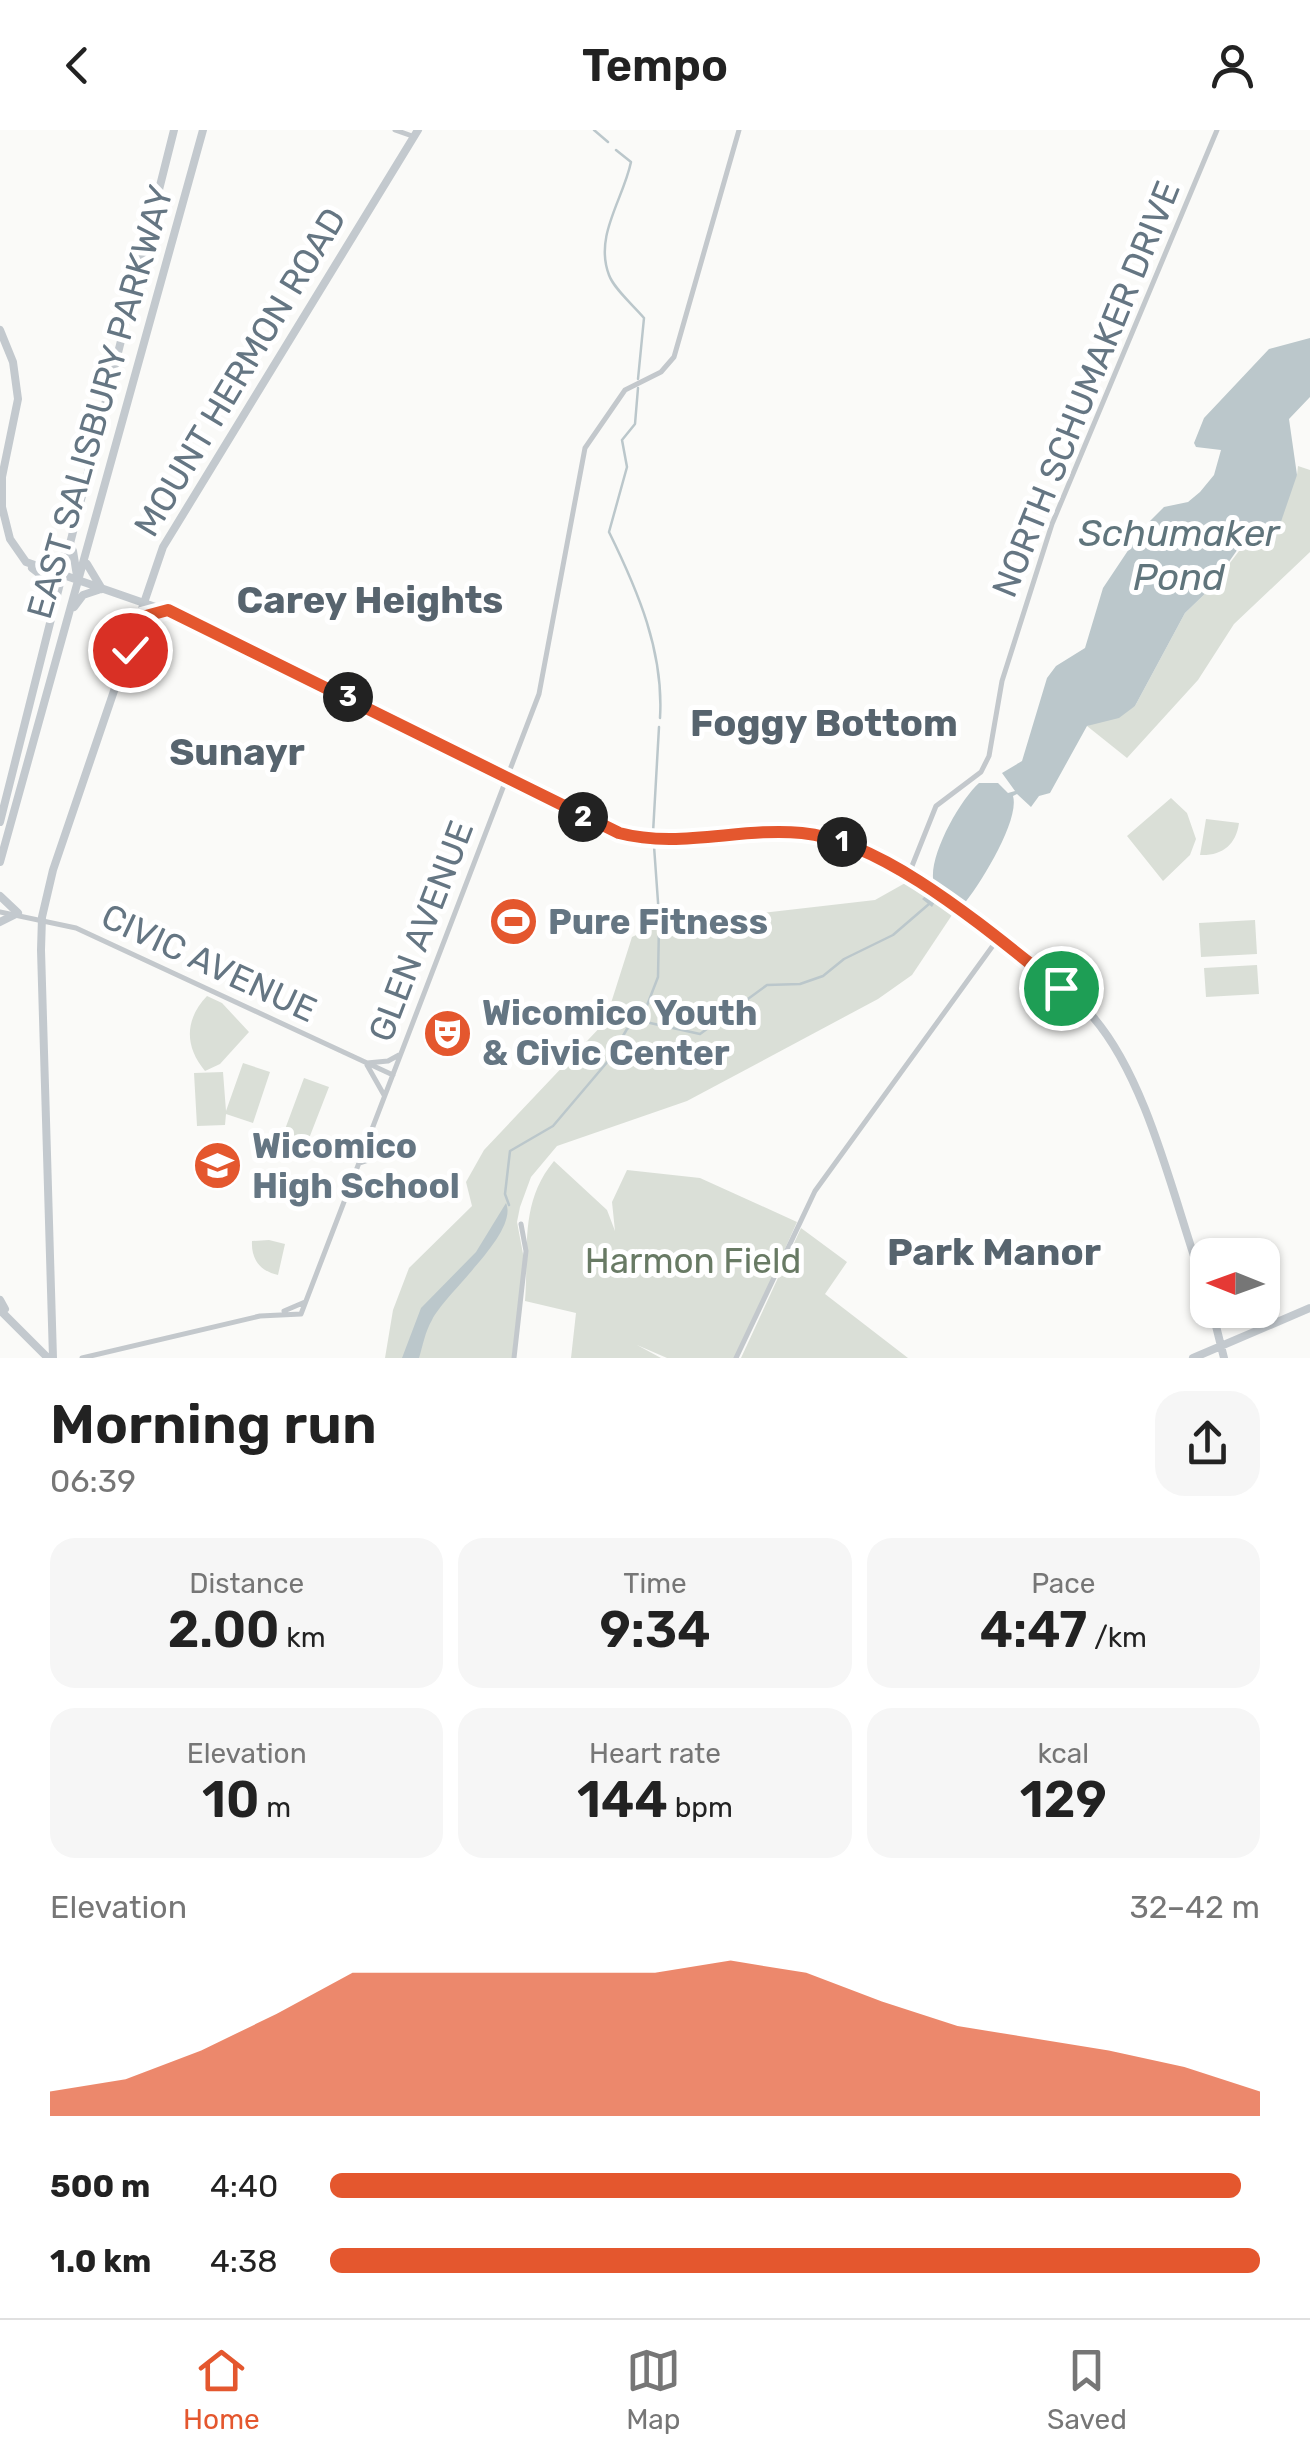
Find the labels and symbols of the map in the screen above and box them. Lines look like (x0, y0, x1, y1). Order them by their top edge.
street label: NORTH SCHUMAKER DRIVE (983, 175, 1189, 603)
street label: EAST SALISBURY PARKWAY (18, 180, 182, 624)
street label: MOUNT HERMON ROAD (125, 200, 355, 544)
water label: Schumaker Pond (1079, 510, 1281, 600)
district label: Carey Heights (237, 577, 503, 623)
pin (88, 608, 173, 693)
pin: 3 (323, 672, 373, 722)
district label: Foggy Bottom (690, 700, 958, 746)
district label: Sunayr (169, 729, 305, 775)
pin: 2 (558, 792, 608, 842)
street label: GLEN AVENUE (360, 815, 482, 1047)
pin: 1 (817, 817, 867, 867)
street label: CIVIC AVENUE (95, 895, 323, 1031)
sports icon: Pure Fitness (487, 896, 539, 948)
place label: Pure Fitness (548, 901, 768, 943)
pin (1019, 946, 1104, 1031)
place label: Wicomico Youth & Civic Center (482, 992, 757, 1074)
theatre icon: Wicomico Youth & Civic Center (421, 1007, 473, 1059)
place label: Wicomico High School (252, 1125, 460, 1207)
school or university icon: Wicomico High School (191, 1140, 243, 1192)
district label: Park Manor (887, 1229, 1101, 1275)
north arrow (1190, 1238, 1280, 1328)
park label: Harmon Field (585, 1240, 801, 1282)

